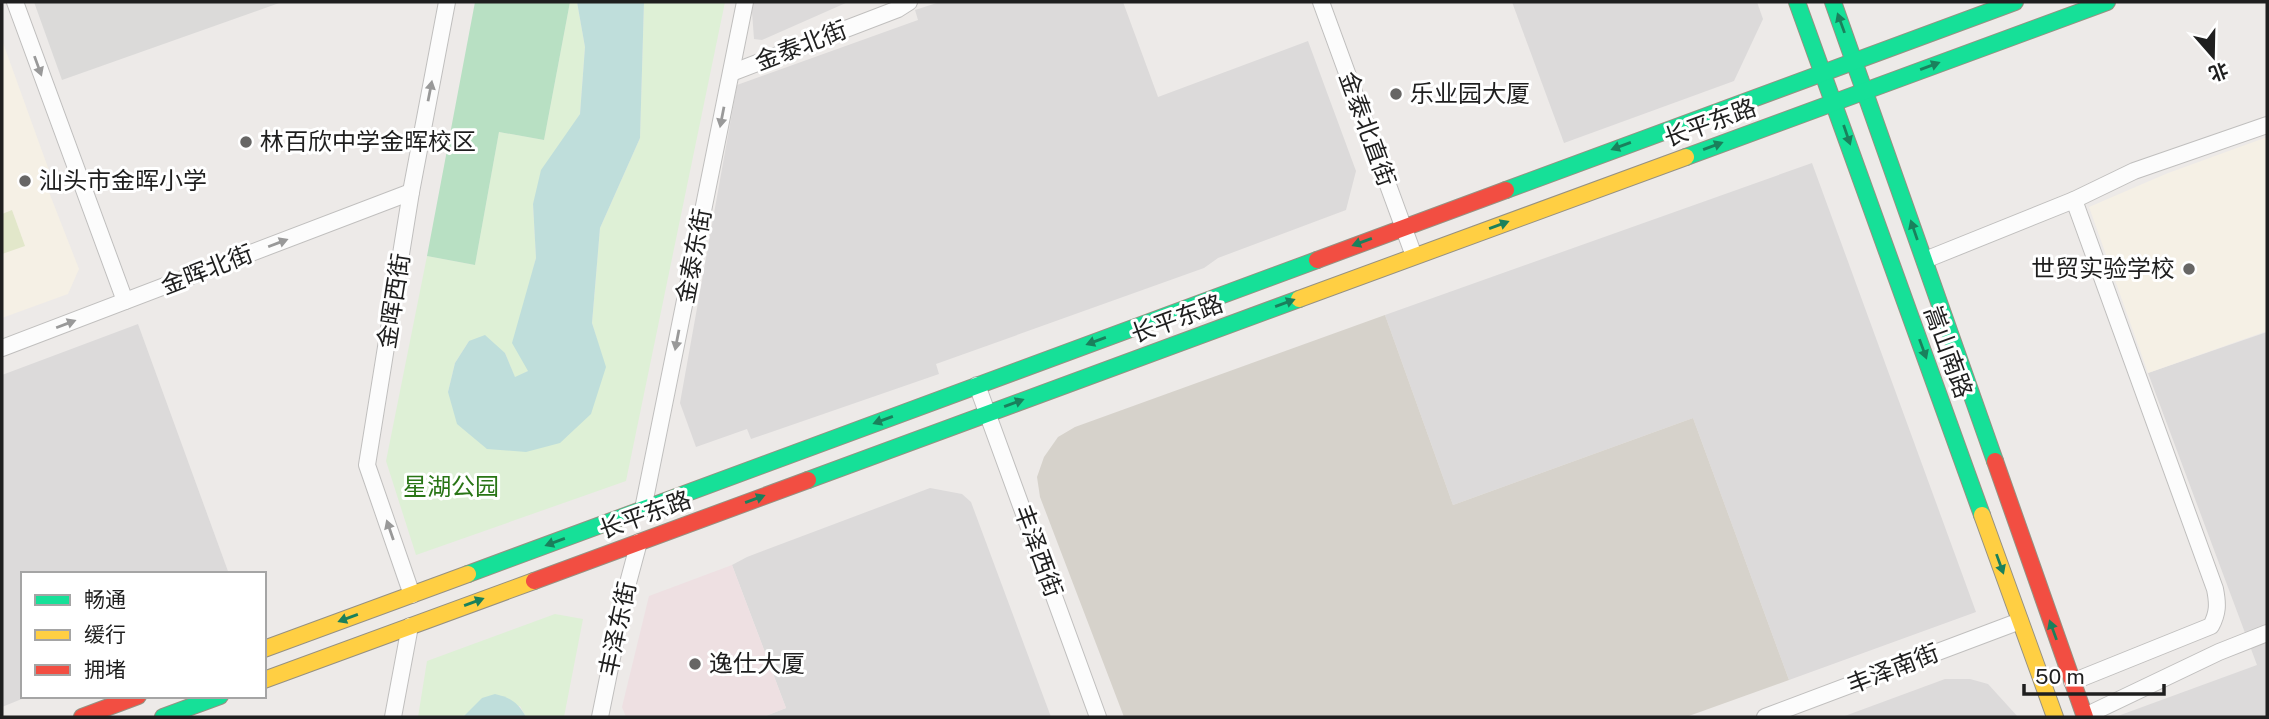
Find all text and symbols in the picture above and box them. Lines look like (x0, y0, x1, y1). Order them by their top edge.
one-way arrow (1835, 12, 1846, 33)
street label: 金泰北街 (751, 15, 850, 75)
north arrow (2178, 21, 2248, 91)
one-way arrow (33, 55, 44, 76)
text: 北 (2206, 58, 2232, 86)
one-way arrow (1919, 61, 1940, 72)
street label: 金泰北直街 (1334, 67, 1402, 190)
place label: 乐业园大厦 (1410, 79, 1530, 107)
one-way arrow (425, 80, 436, 102)
marker: 乐业园大厦 (1388, 86, 1404, 102)
street label: 长平东路 (1660, 92, 1760, 152)
one-way arrow (716, 106, 727, 128)
one-way arrow (1842, 125, 1853, 146)
place label: 林百欣中学金晖校区 (260, 127, 476, 155)
marker: 林百欣中学金晖校区 (238, 134, 254, 150)
one-way arrow (1611, 141, 1632, 152)
one-way arrow (1702, 141, 1723, 152)
place label: 汕头市金晖小学 (39, 166, 207, 194)
marker: 汕头市金晖小学 (17, 173, 33, 189)
street label: 金泰东街 (670, 206, 716, 306)
one-way arrow (1488, 219, 1509, 230)
one-way arrow (1908, 220, 1919, 241)
one-way arrow (268, 237, 289, 248)
one-way arrow (1351, 237, 1372, 248)
street label: 金晖北街 (157, 239, 256, 299)
street label: 金晖西街 (372, 251, 414, 350)
place label: 世贸实验学校 (2031, 254, 2175, 282)
marker: 世贸实验学校 (2181, 261, 2197, 277)
street label: 长平东路 (1127, 288, 1227, 348)
one-way arrow (1275, 298, 1296, 309)
street label: 嵩山南路 (1919, 302, 1979, 402)
one-way arrow (55, 318, 76, 329)
one-way arrow (671, 329, 682, 351)
one-way arrow (1086, 336, 1107, 347)
one-way arrow (1918, 339, 1929, 360)
one-way arrow (1004, 397, 1025, 408)
one-way arrow (872, 415, 893, 426)
park label: 星湖公园 (403, 472, 499, 500)
street label: 长平东路 (595, 484, 695, 544)
one-way arrow (744, 493, 765, 504)
street label: 丰泽西街 (1009, 501, 1069, 601)
one-way arrow (384, 519, 395, 540)
one-way arrow (544, 537, 565, 548)
one-way arrow (1995, 553, 2006, 574)
legend (21, 572, 266, 698)
street label: 丰泽东街 (593, 579, 641, 679)
text: 畅通 (84, 587, 126, 612)
one-way arrow (463, 597, 484, 608)
one-way arrow (338, 613, 359, 624)
one-way arrow (2048, 620, 2059, 641)
text: 缓行 (84, 622, 126, 647)
street label: 丰泽南街 (1843, 638, 1942, 698)
place label: 逸仕大厦 (709, 649, 805, 677)
scale bar (2024, 652, 2164, 696)
marker: 逸仕大厦 (687, 656, 703, 672)
text: 拥堵 (84, 657, 126, 682)
text: 50 m (2035, 664, 2085, 689)

